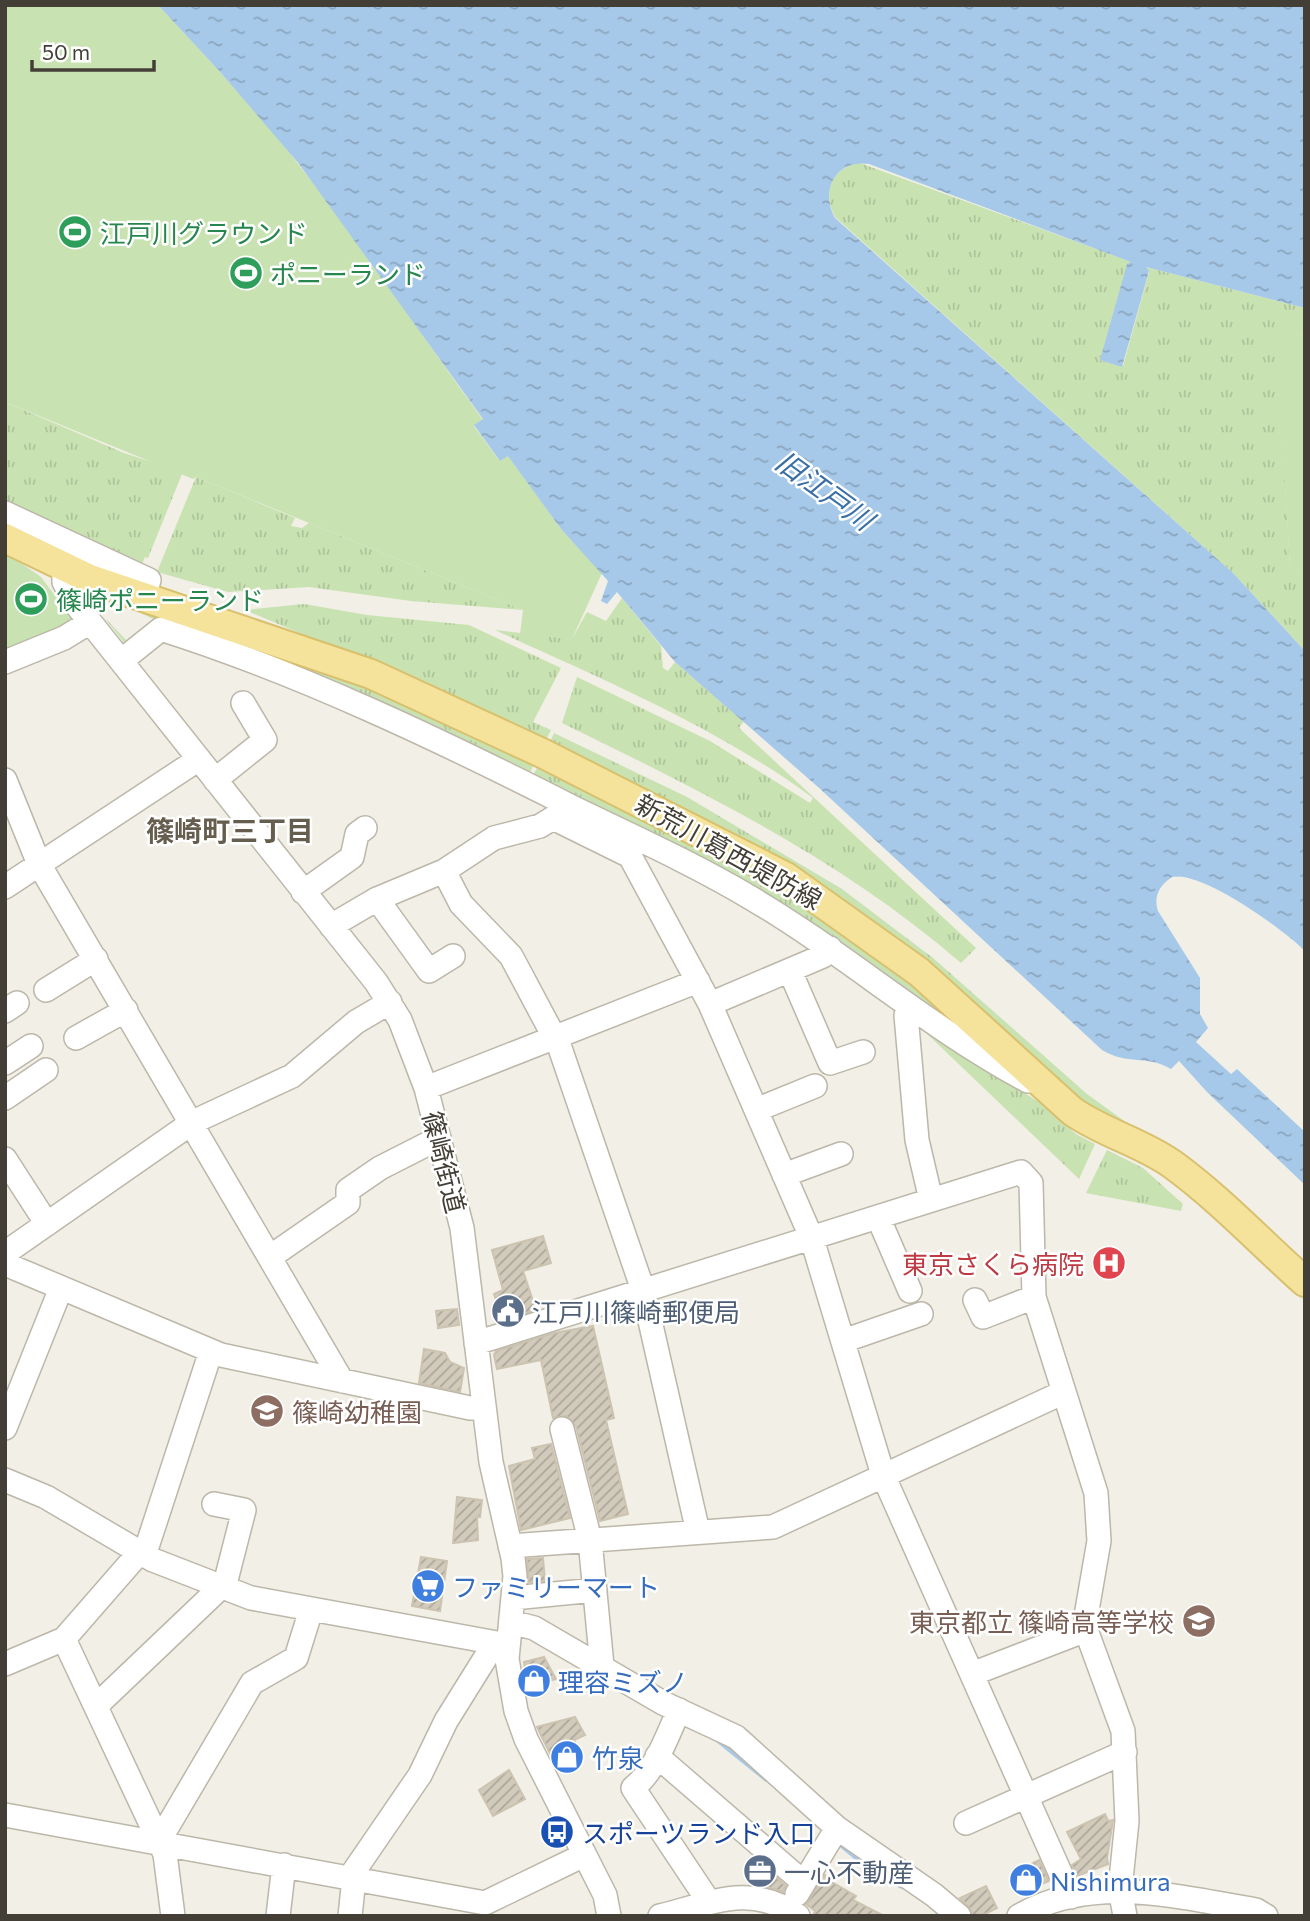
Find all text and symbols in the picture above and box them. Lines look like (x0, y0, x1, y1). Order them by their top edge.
scale bar (32, 28, 154, 72)
text: 50 m (42, 39, 90, 64)
sports icon: 江戸川グラウンド (56, 213, 94, 251)
place label: 江戸川グラウンド (100, 217, 308, 248)
sports icon: ポニーランド (227, 254, 265, 292)
place label: ポニーランド (270, 258, 426, 289)
water label: 旧江戸川 (770, 443, 883, 538)
sports icon: 篠崎ポニーランド (12, 580, 50, 618)
place label: 篠崎ポニーランド (56, 584, 264, 615)
street label: 新荒川葛西堤防線 (631, 787, 827, 915)
district label: 篠崎町三丁目 (146, 813, 314, 847)
street label: 篠崎街道 (417, 1108, 473, 1216)
hospital icon: 東京さくら病院 (1090, 1244, 1128, 1282)
place label: 東京さくら病院 (902, 1248, 1084, 1279)
public building icon: 江戸川篠崎郵便局 (489, 1292, 527, 1330)
place label: 江戸川篠崎郵便局 (532, 1296, 740, 1327)
school or university icon: 篠崎幼稚園 (248, 1392, 286, 1430)
place label: 篠崎幼稚園 (292, 1396, 422, 1427)
supermarket icon: ファミリーマート (409, 1567, 447, 1605)
place label: ファミリーマート (452, 1571, 660, 1602)
school or university icon: 東京都立 篠崎高等学校 (1180, 1602, 1218, 1640)
place label: 東京都立 篠崎高等学校 (909, 1606, 1174, 1637)
shop icon: 理容ミズノ (515, 1662, 553, 1700)
place label: 理容ミズノ (558, 1666, 688, 1697)
shop icon: 竹泉 (548, 1738, 586, 1776)
place label: 竹泉 (592, 1742, 644, 1773)
bus stop icon: スポーツランド入口 (538, 1813, 576, 1851)
place label: スポーツランド入口 (582, 1817, 815, 1848)
office icon: 一心不動産 (741, 1852, 779, 1890)
place label: 一心不動産 (784, 1856, 914, 1887)
shop icon: Nishimura (1007, 1861, 1045, 1899)
place label: Nishimura (1050, 1865, 1171, 1896)

